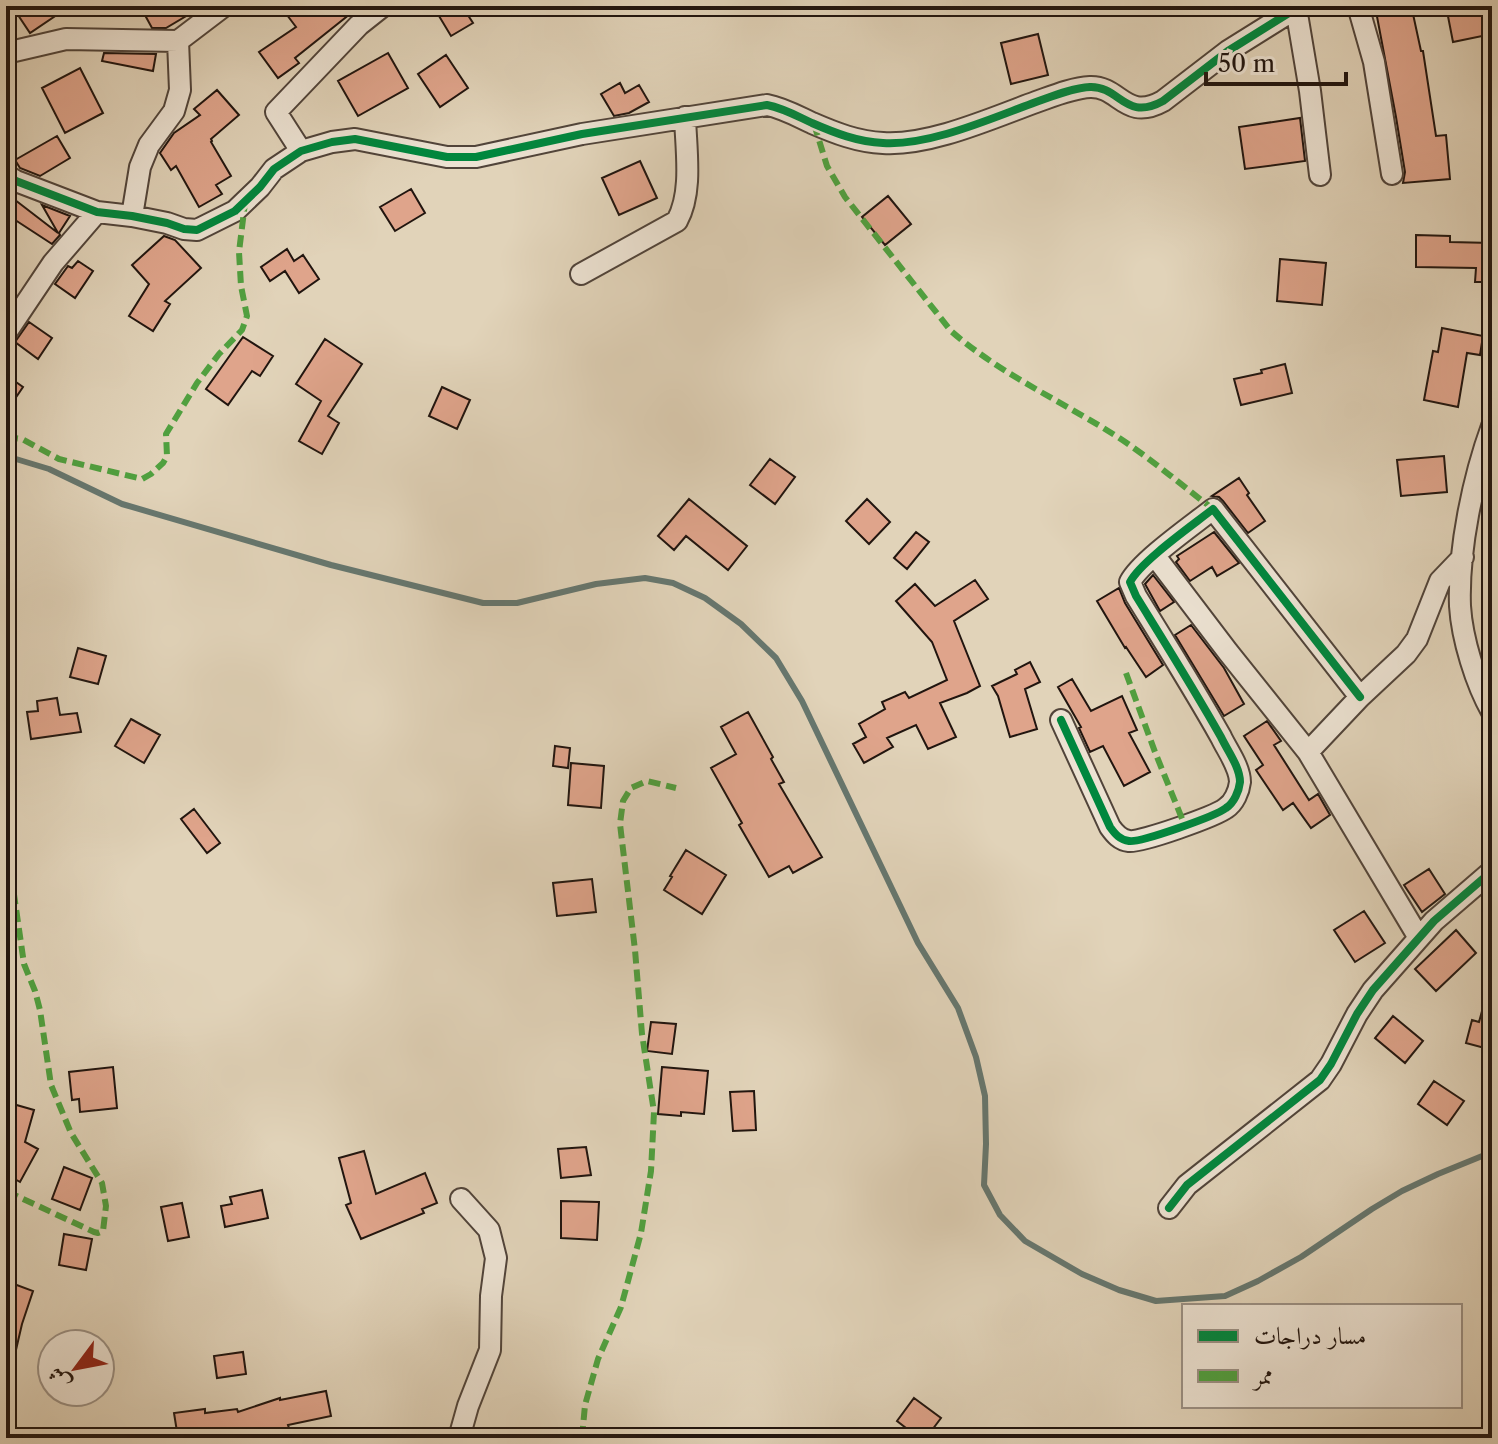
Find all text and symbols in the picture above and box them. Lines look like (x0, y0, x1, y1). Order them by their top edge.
scale bar (1206, 36, 1346, 86)
text: 50 m (1218, 49, 1275, 78)
legend (1182, 1304, 1462, 1408)
text: مسار دراجات (1254, 1321, 1366, 1350)
north arrow (36, 1328, 116, 1408)
text: ممر (1251, 1361, 1273, 1391)
text: ش (42, 1362, 77, 1395)

